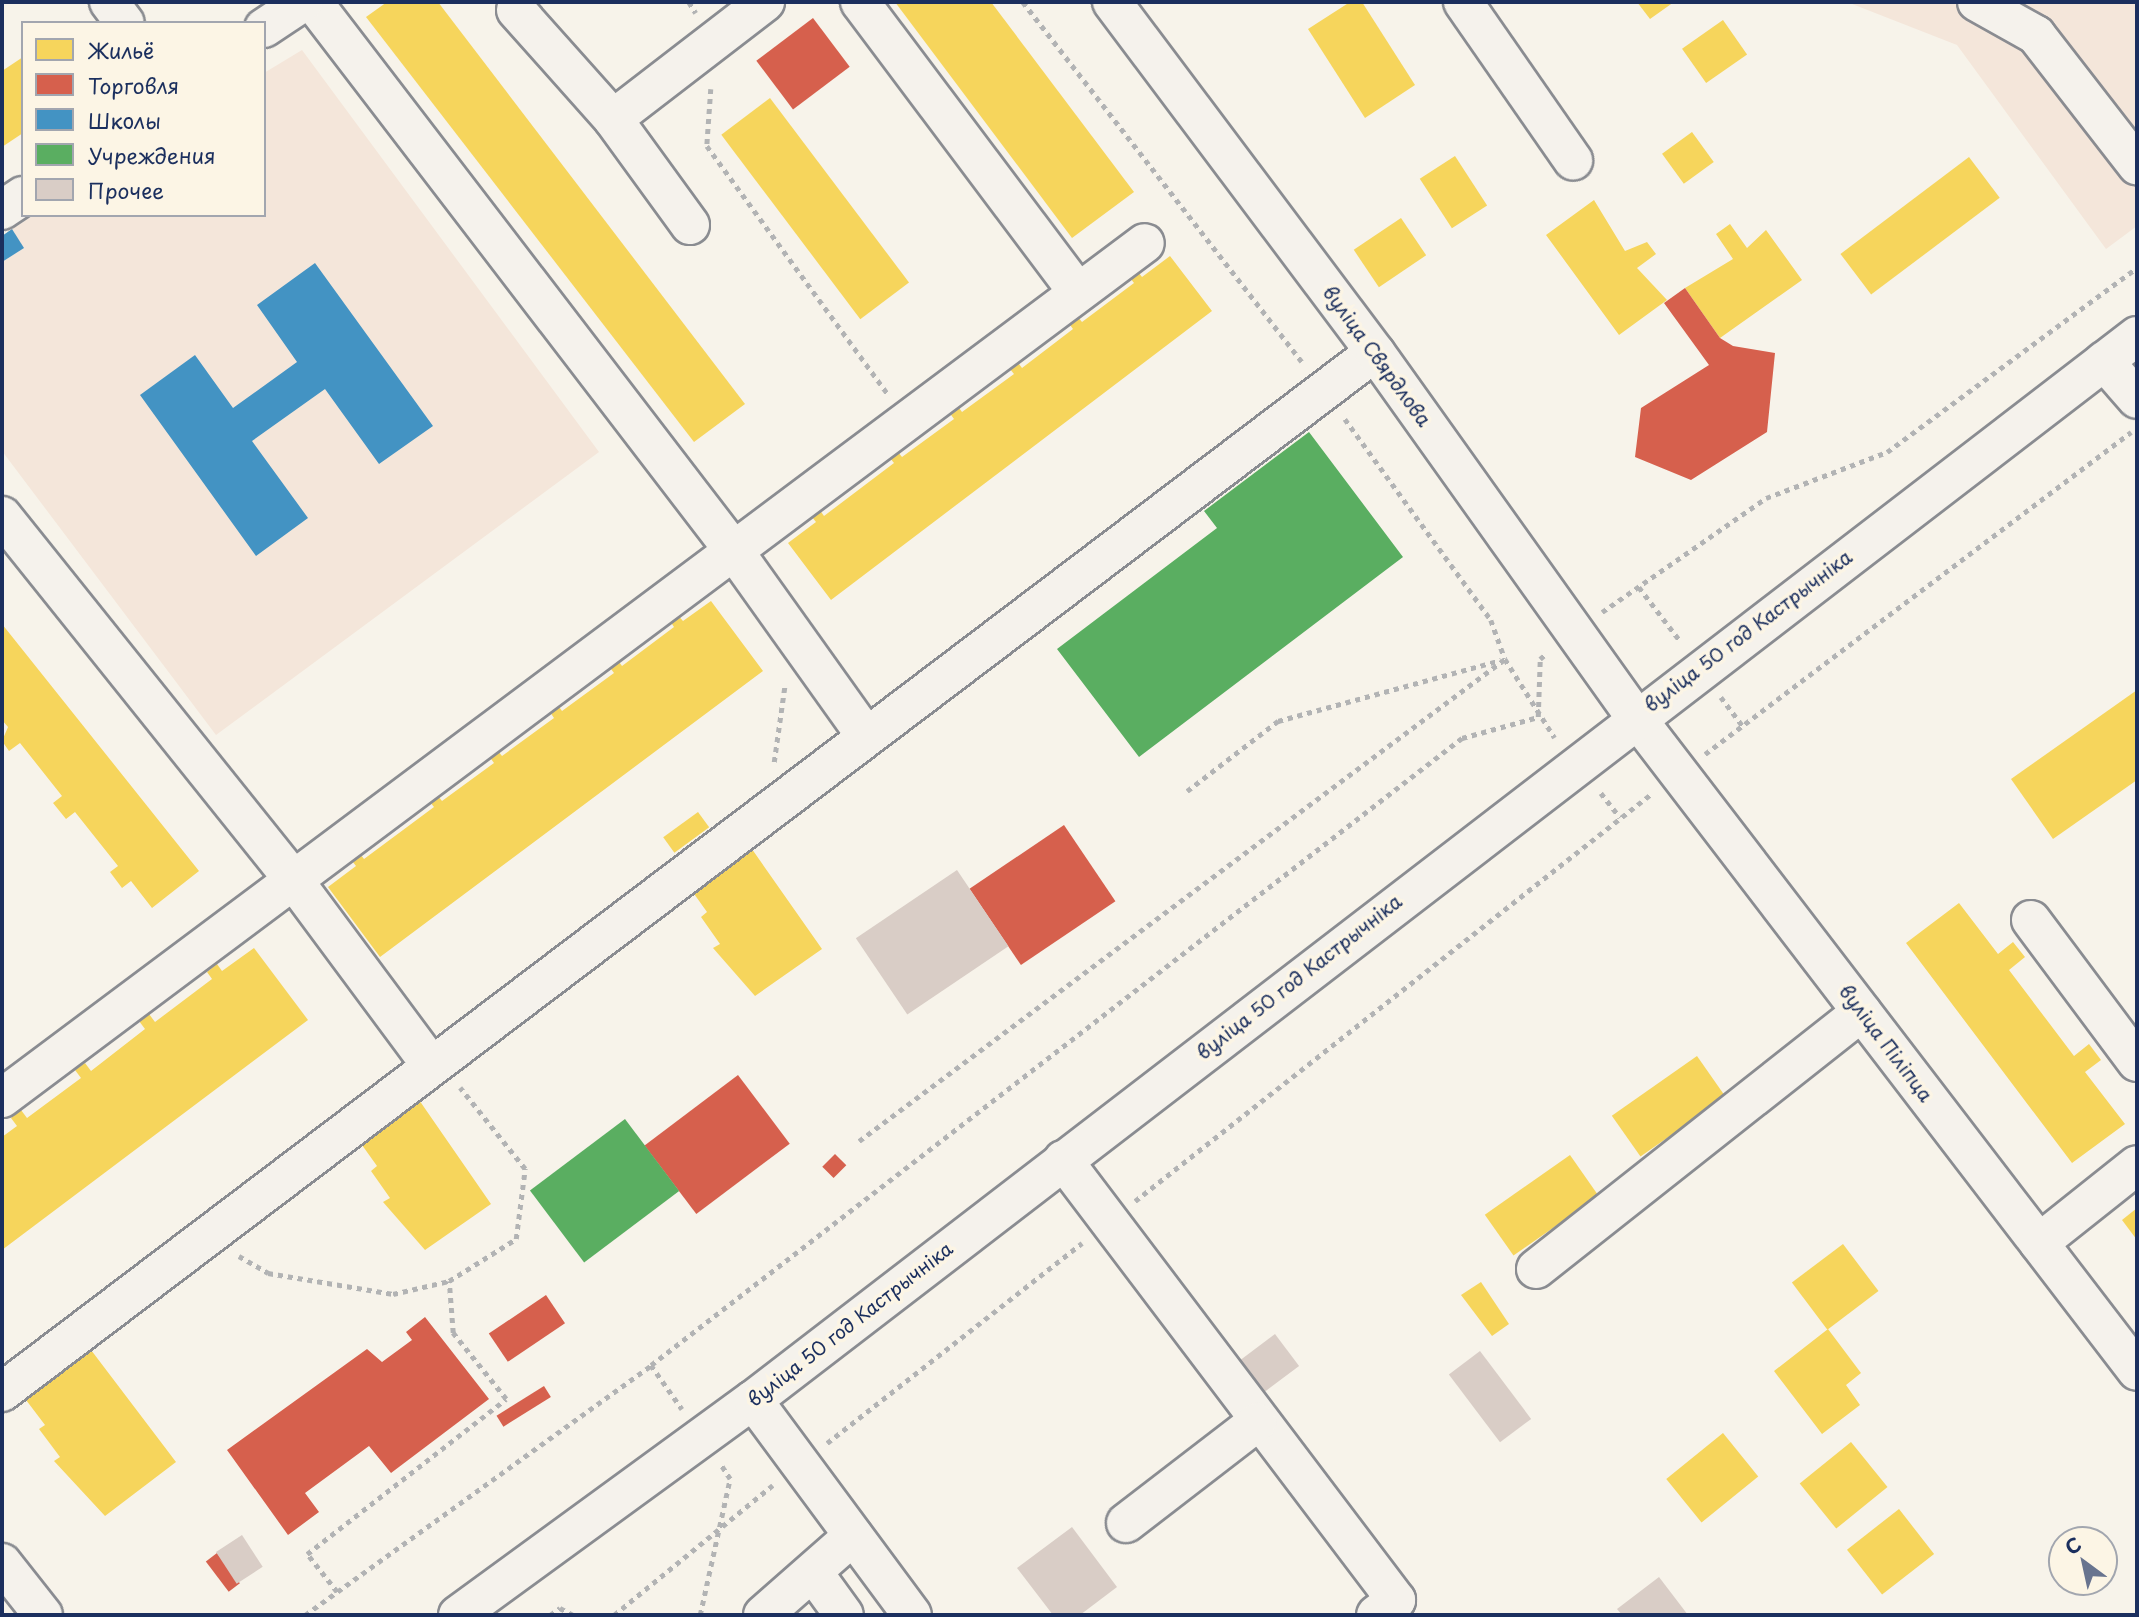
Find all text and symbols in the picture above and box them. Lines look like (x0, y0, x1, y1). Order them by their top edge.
legend (21, 21, 266, 217)
text: Жильё (88, 34, 154, 66)
text: Торговля (88, 69, 179, 101)
text: Школы (88, 104, 161, 136)
text: Учреждения (88, 139, 216, 171)
text: Прочее (88, 174, 164, 206)
street label: вуліца Свярдлова (1318, 281, 1436, 431)
street label: вуліца 50 год Кастрычніка (1639, 545, 1857, 717)
street label: вуліца 50 год Кастрычніка (1191, 889, 1407, 1065)
street label: вуліца Піліпца (1835, 980, 1937, 1106)
street label: вуліца 50 год Кастрычніка (742, 1236, 958, 1412)
north arrow (2048, 1526, 2118, 1596)
text: С (2059, 1529, 2086, 1561)

